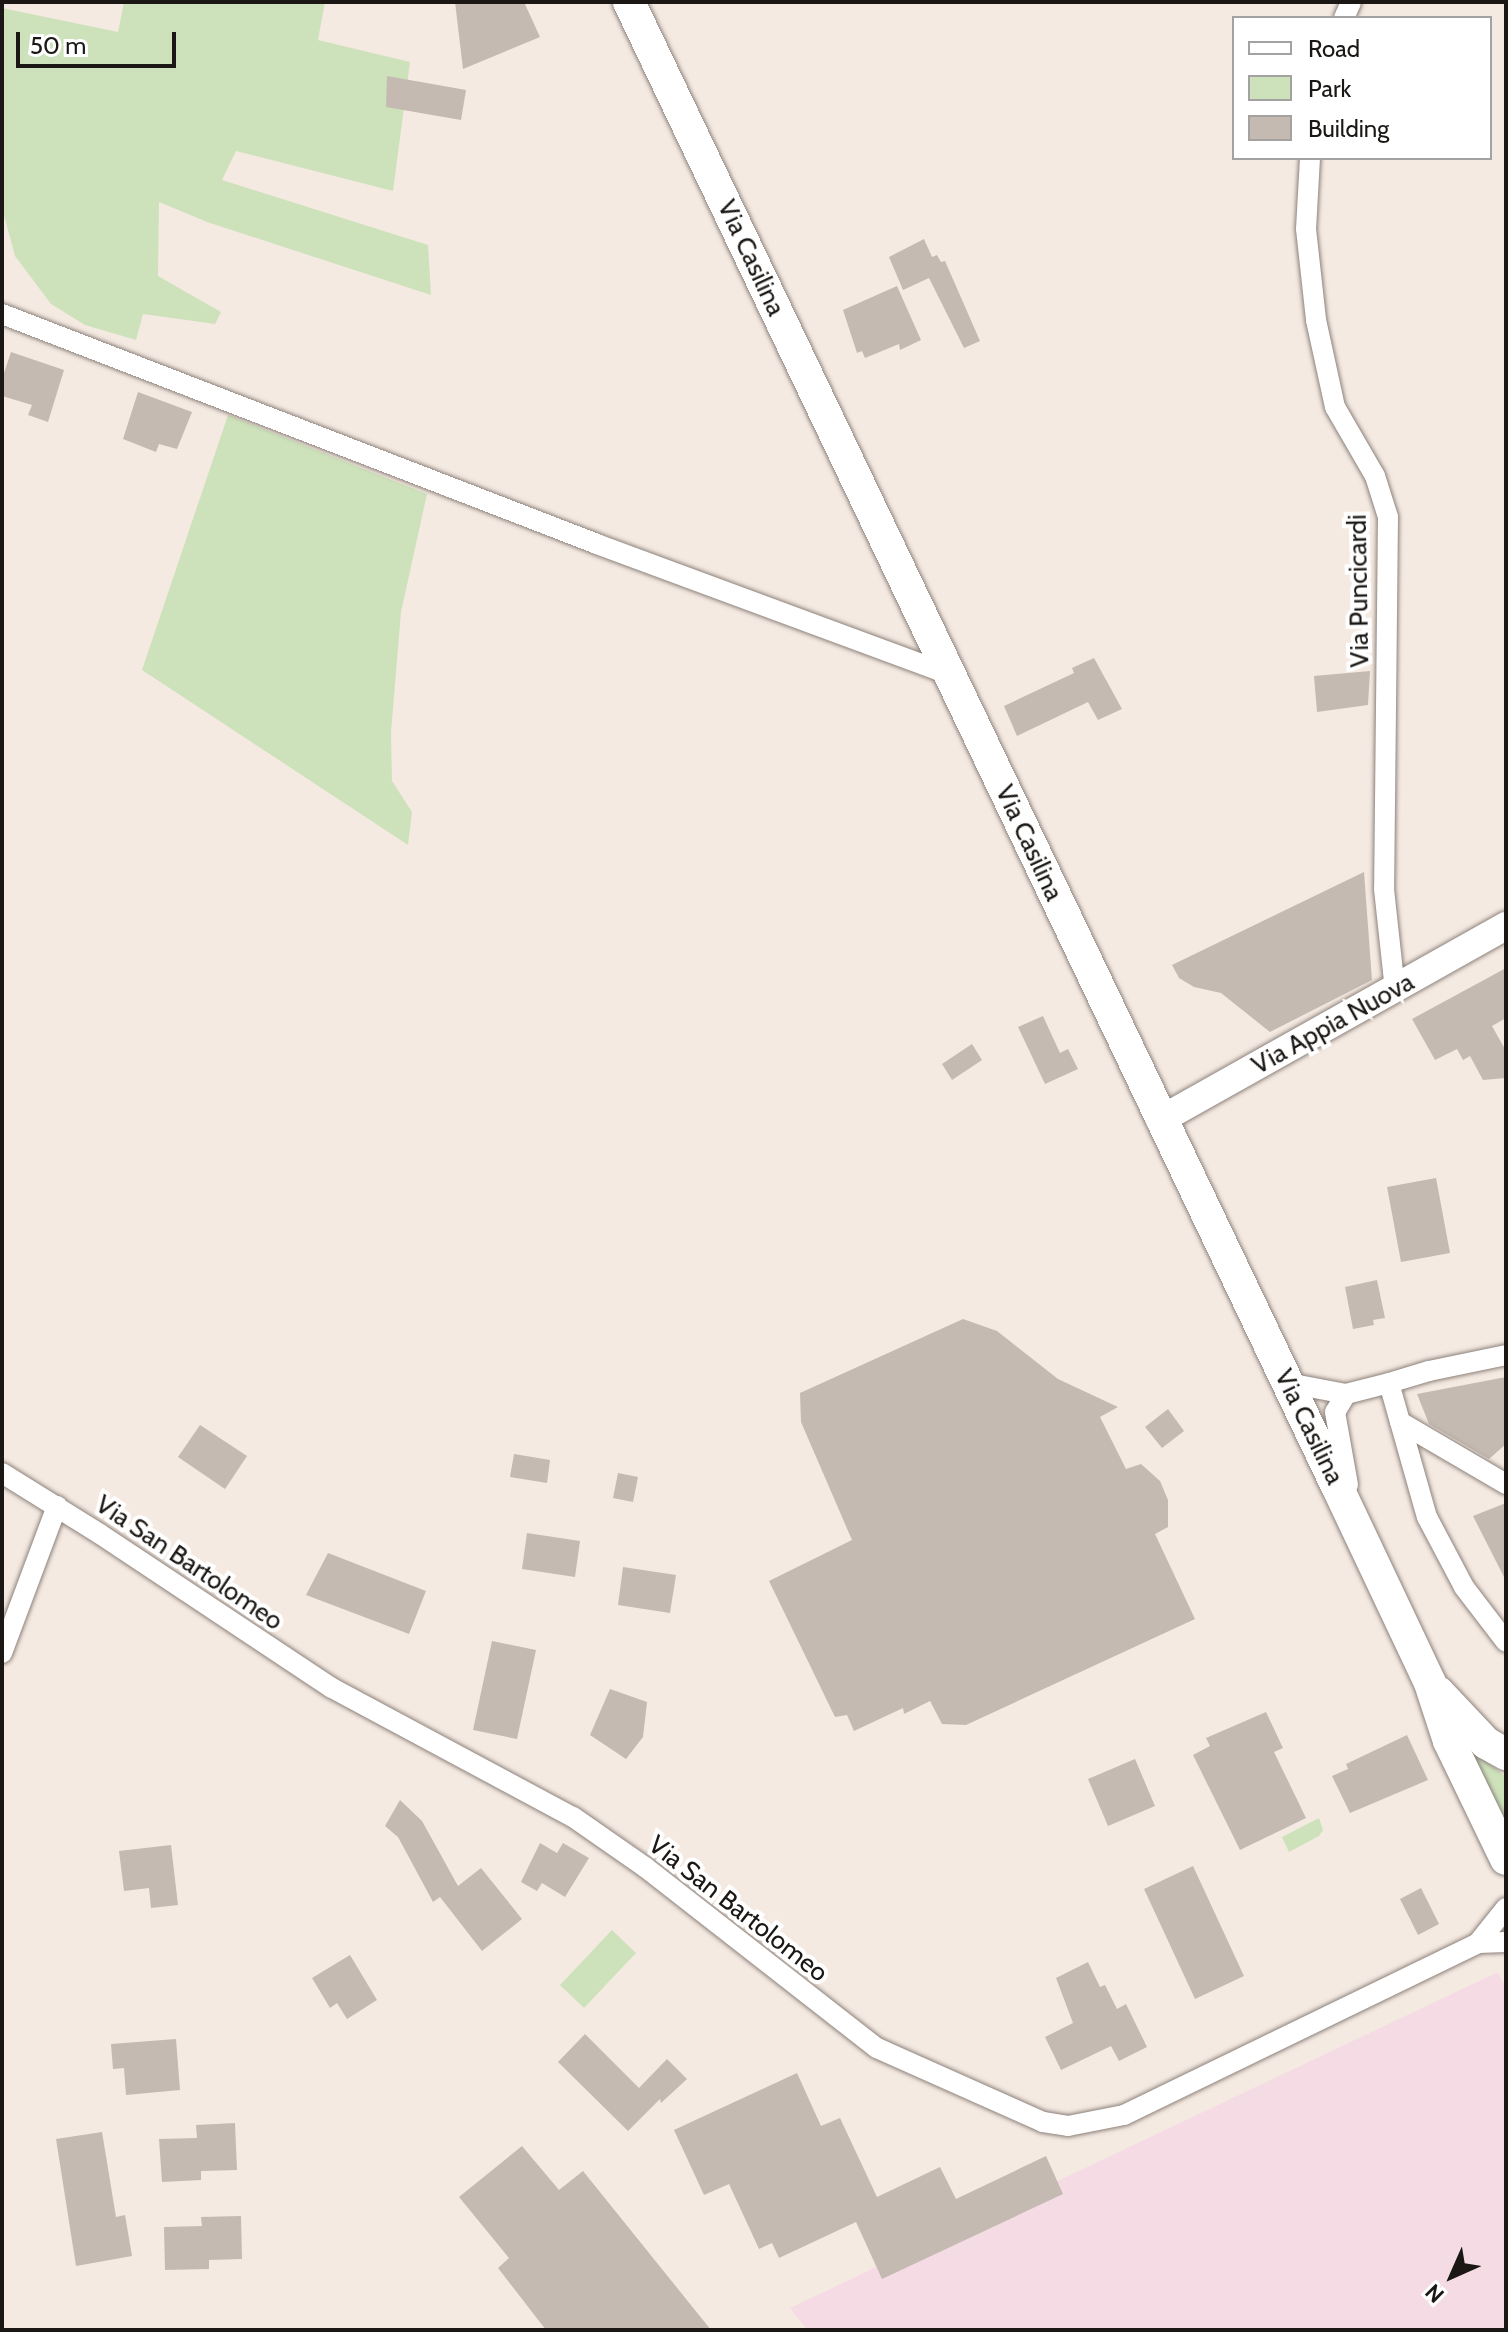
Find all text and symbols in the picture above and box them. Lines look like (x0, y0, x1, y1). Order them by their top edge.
scale bar (20, 16, 180, 66)
legend (1232, 16, 1492, 160)
text: 50 m (30, 31, 86, 60)
text: Road (1308, 34, 1360, 63)
text: Park (1308, 74, 1351, 103)
text: Building (1308, 114, 1389, 143)
street label: Via Casilina (711, 195, 791, 321)
street label: Via Puncicardi (1342, 514, 1376, 668)
street label: Via Casilina (989, 780, 1069, 906)
street label: Via Appia Nuova (1247, 967, 1419, 1081)
street label: Via Casilina (1268, 1364, 1350, 1490)
street label: Via San Bartolomeo (90, 1489, 288, 1637)
street label: Via San Bartolomeo (642, 1829, 834, 1989)
north arrow (1412, 2236, 1492, 2316)
text: N (1420, 2278, 1450, 2308)

